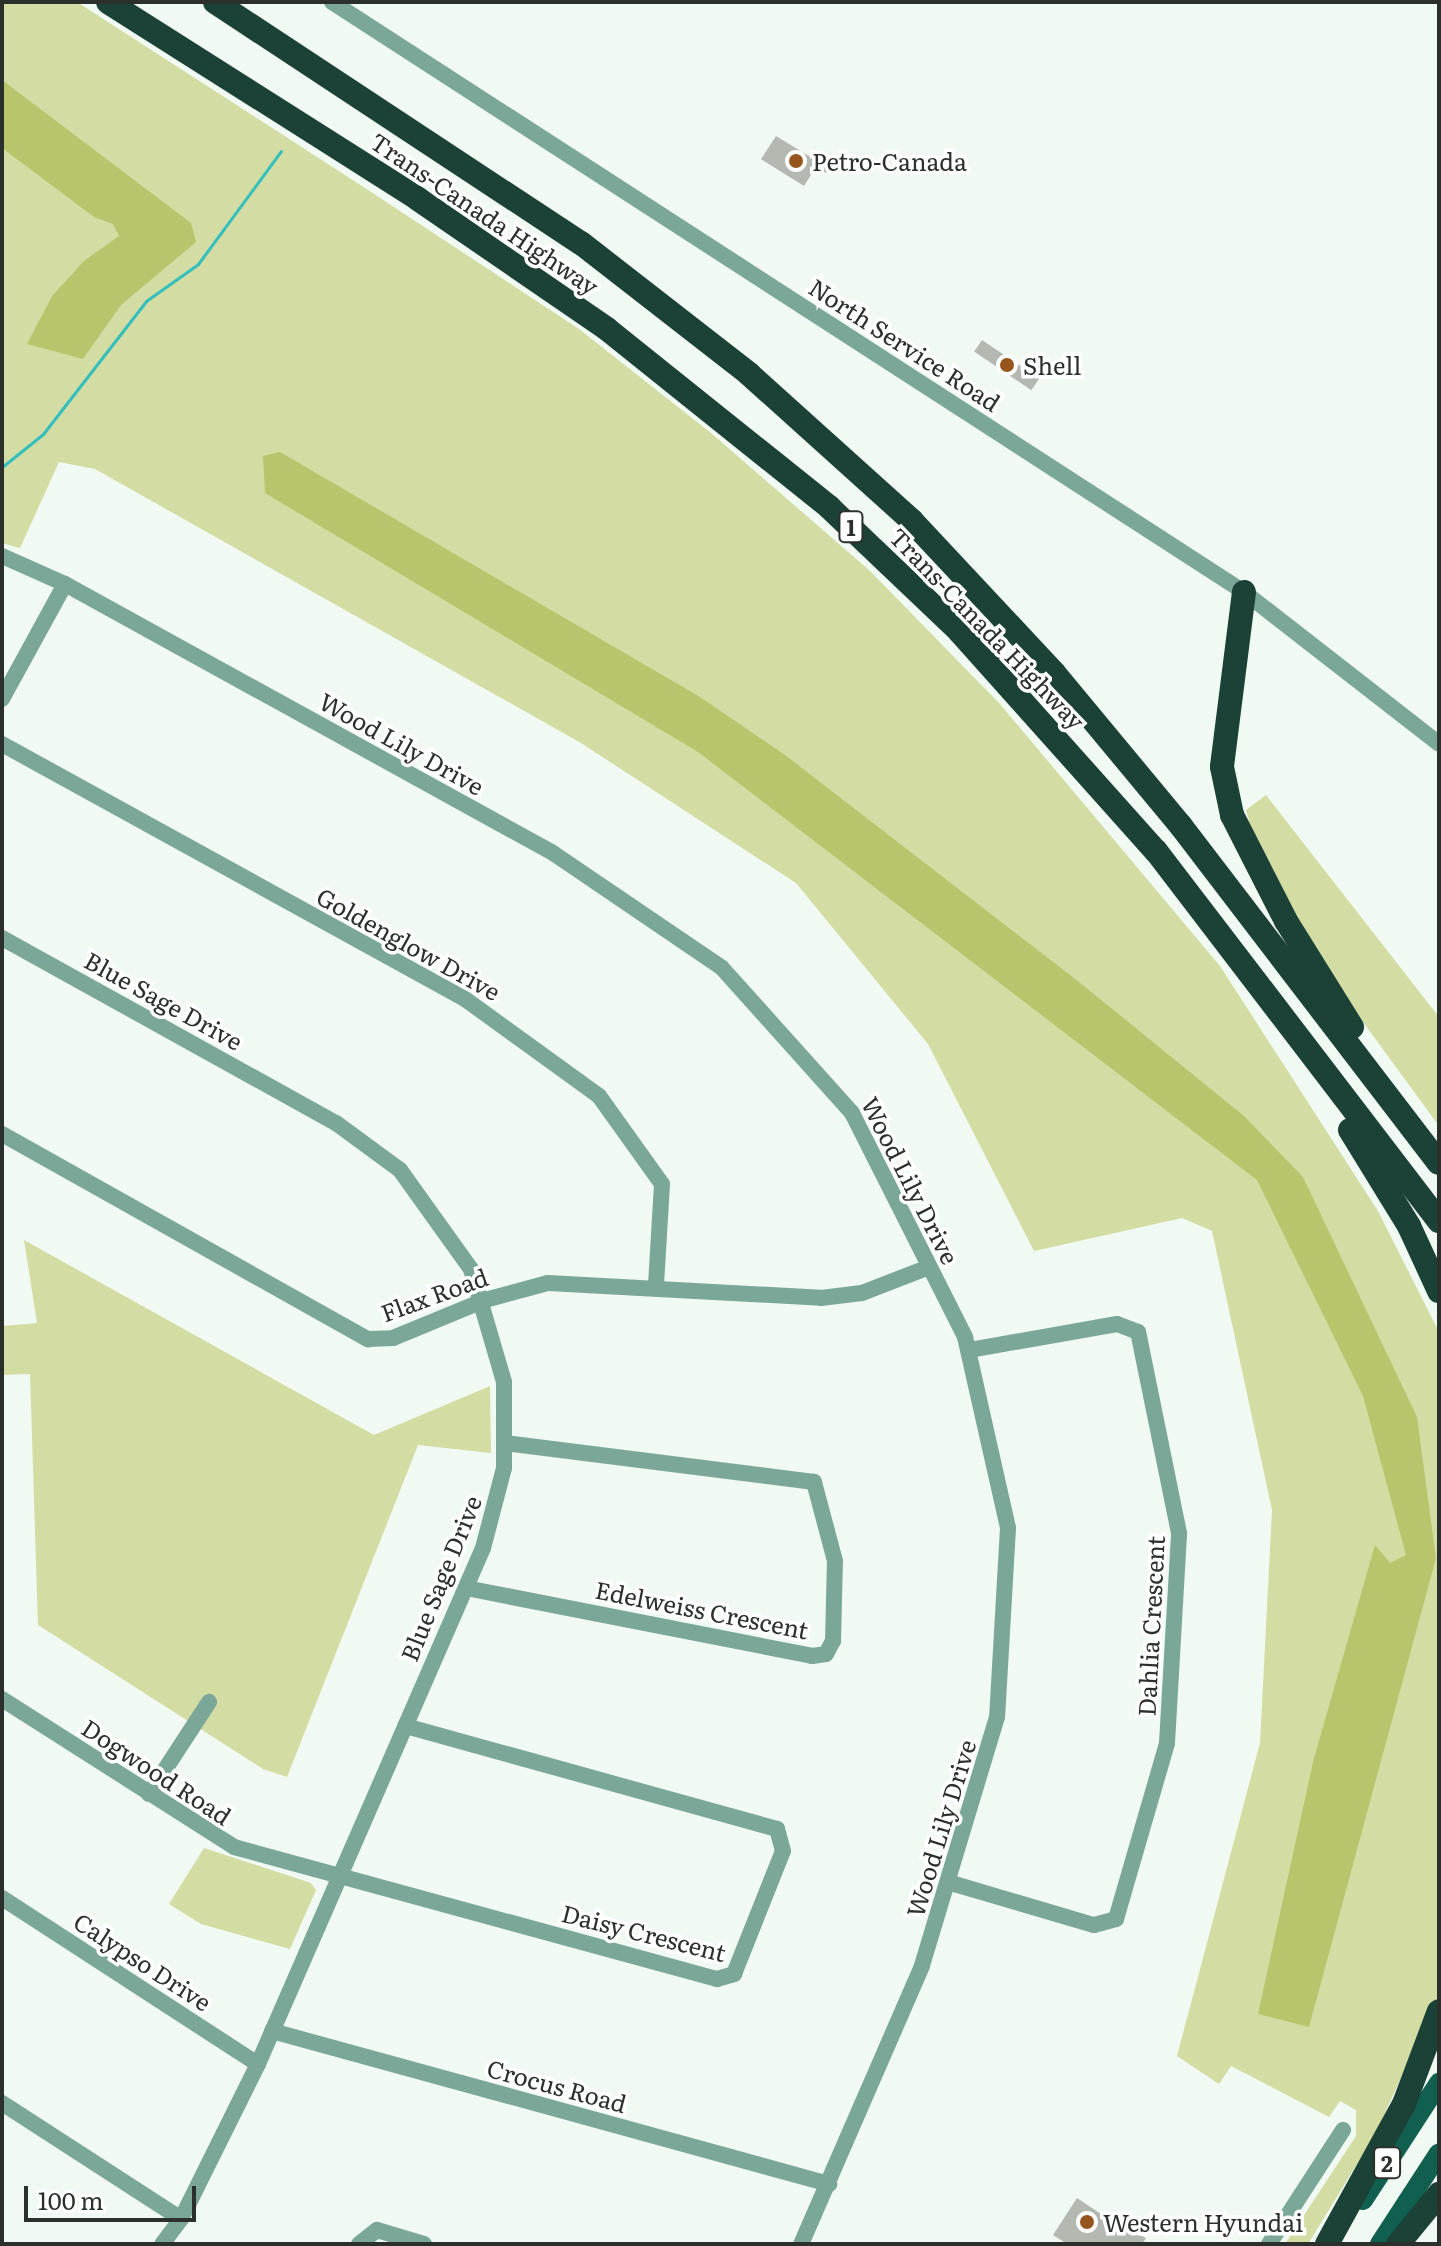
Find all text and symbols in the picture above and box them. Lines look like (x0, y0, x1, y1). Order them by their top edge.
street label: Trans-Canada Highway (366, 126, 604, 300)
place label: Petro-Canada (812, 147, 967, 175)
marker: Petro-Canada (787, 152, 805, 170)
street label: North Service Road (804, 272, 1006, 416)
place label: Shell (1023, 351, 1081, 379)
marker: Shell (998, 356, 1016, 374)
road number: 1 (837, 509, 865, 545)
street label: Trans-Canada Highway (884, 521, 1092, 735)
street label: Wood Lily Drive (315, 686, 489, 800)
street label: Goldenglow Drive (312, 881, 506, 1005)
street label: Blue Sage Drive (80, 945, 248, 1055)
street label: Wood Lily Drive (856, 1092, 966, 1268)
street label: Flax Road (377, 1261, 491, 1327)
street label: Blue Sage Drive (394, 1491, 486, 1665)
street label: Dahlia Crescent (1131, 1535, 1169, 1717)
street label: Edelweiss Crescent (593, 1574, 811, 1644)
street label: Dogwood Road (77, 1712, 237, 1830)
street label: Wood Lily Drive (899, 1736, 981, 1920)
street label: Daisy Crescent (559, 1898, 729, 1966)
street label: Calypso Drive (69, 1906, 217, 2016)
street label: Crocus Road (484, 2053, 630, 2117)
road number: 2 (1373, 2145, 1401, 2181)
scale bar (28, 2170, 200, 2220)
text: 100 m (38, 2182, 104, 2217)
place label: Western Hyundai (1103, 2208, 1303, 2236)
marker: Western Hyundai (1078, 2213, 1096, 2231)

